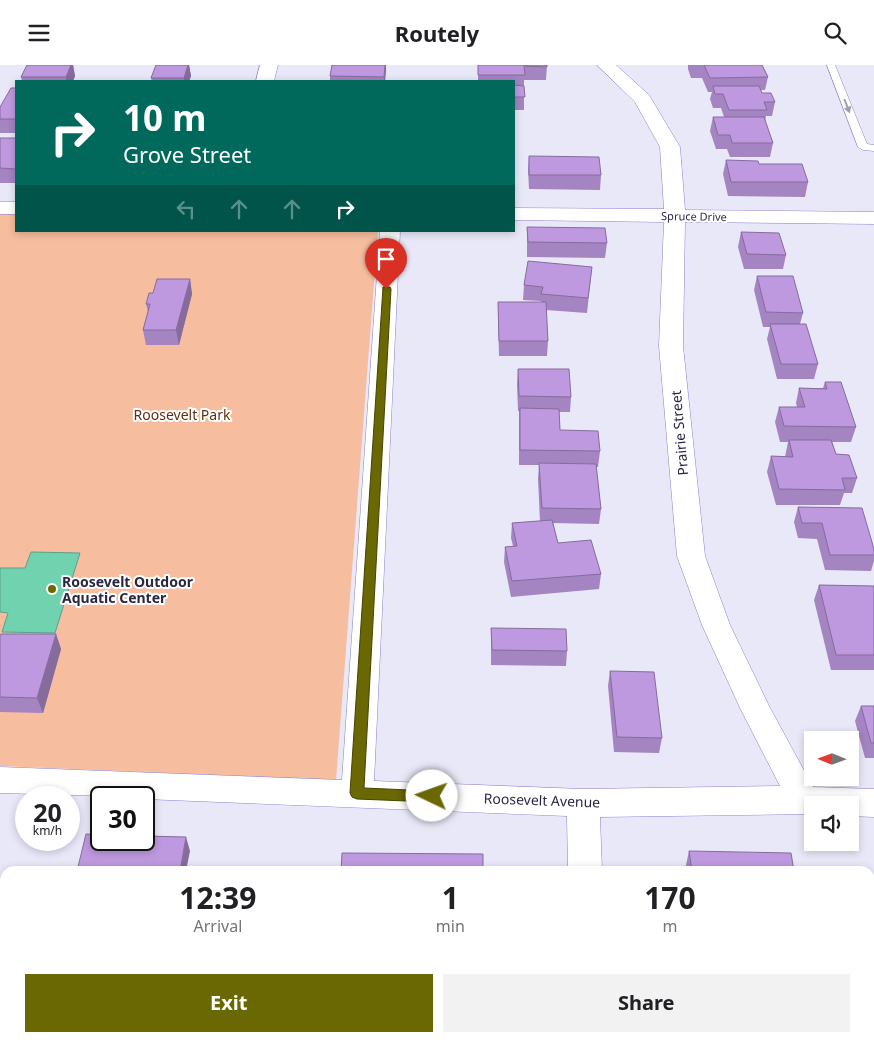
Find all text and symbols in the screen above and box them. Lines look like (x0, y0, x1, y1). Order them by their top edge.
text: Routely (395, 18, 479, 48)
icon: menu (25, 19, 53, 47)
icon: search (821, 19, 849, 47)
text: 10 m (123, 94, 206, 141)
one-way arrow (843, 99, 851, 114)
icon: right (40, 100, 105, 165)
text: Grove Street (123, 139, 251, 169)
icon: left (172, 195, 200, 223)
icon: ahead (225, 195, 253, 223)
icon: ahead (278, 195, 306, 223)
icon: right (331, 195, 359, 223)
street label: Spruce Drive (661, 208, 727, 224)
pin (365, 238, 407, 289)
icon: arrive (372, 245, 400, 273)
street label: Prairie Street (666, 390, 692, 476)
park label: Roosevelt Park (134, 405, 231, 424)
place label: Roosevelt Outdoor Aquatic Center (62, 572, 194, 607)
marker: Roosevelt Outdoor Aquatic Center (46, 583, 58, 595)
north arrow (804, 731, 859, 786)
map controls (804, 731, 859, 851)
position arrow (405, 769, 457, 821)
speed limit sign: 30 (90, 786, 155, 851)
street label: Roosevelt Avenue (483, 788, 601, 812)
text: 20 (33, 795, 62, 829)
button: sound (804, 796, 859, 851)
text: km/h (33, 822, 62, 839)
text: 12:39 (179, 877, 256, 918)
text: 1 (442, 877, 459, 918)
text: 170 (644, 877, 696, 918)
text: Arrival (193, 915, 242, 937)
text: min (436, 915, 465, 937)
text: m (662, 915, 677, 937)
button: Exit (25, 974, 433, 1032)
button: Share (443, 974, 850, 1032)

